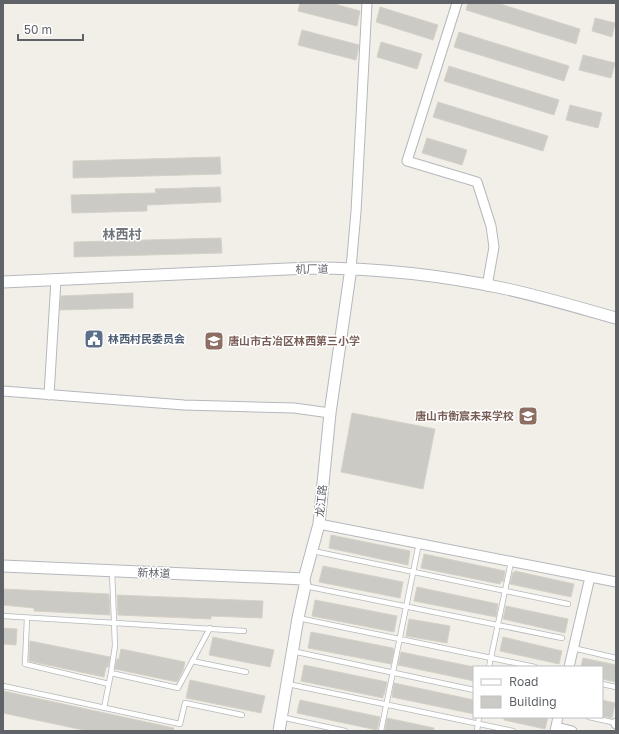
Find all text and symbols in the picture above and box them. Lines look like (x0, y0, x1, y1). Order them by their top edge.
scale bar (18, 16, 83, 42)
text: 50 m (24, 22, 52, 37)
district label: 林西村 (102, 226, 142, 242)
street label: 机厂道 (295, 262, 329, 275)
public building icon: 林西村民委员会 (83, 328, 105, 350)
school or university icon: 唐山市古冶区林西第三小学 (203, 330, 225, 352)
place label: 林西村民委员会 (108, 332, 185, 345)
place label: 唐山市古冶区林西第三小学 (228, 334, 360, 347)
school or university icon: 唐山市衡宸未来学校 (517, 405, 539, 427)
place label: 唐山市衡宸未来学校 (415, 409, 514, 422)
street label: 龙江路 (312, 484, 329, 518)
street label: 新林道 (137, 565, 171, 580)
legend (473, 666, 603, 718)
text: Road (509, 674, 538, 689)
text: Building (509, 694, 557, 709)

